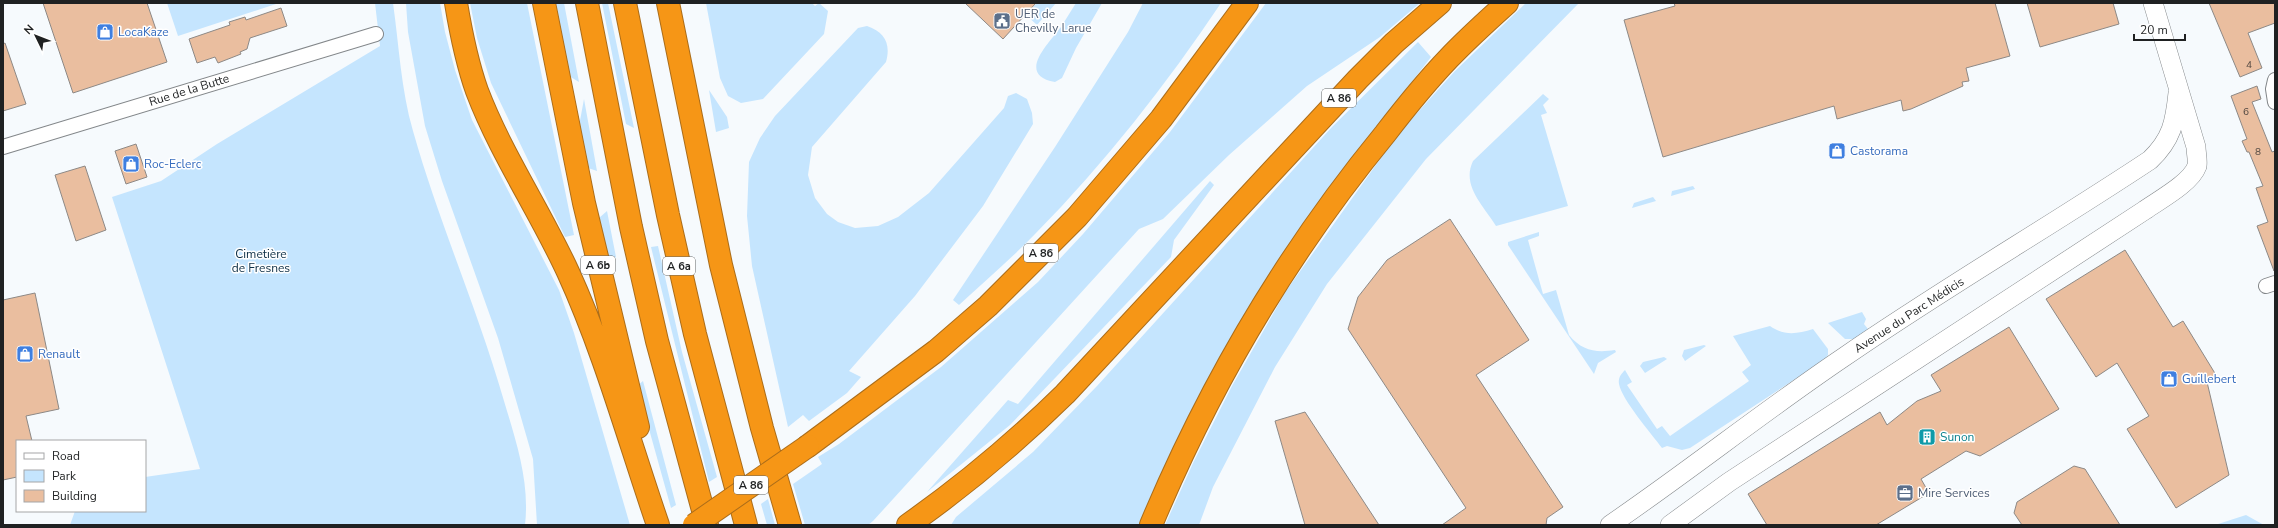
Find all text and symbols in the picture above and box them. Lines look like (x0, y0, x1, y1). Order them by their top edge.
place label: UER de Chevilly Larue (1015, 6, 1092, 36)
public building icon: UER de Chevilly Larue (992, 11, 1012, 31)
north arrow (16, 16, 56, 56)
scale bar (2134, 16, 2185, 42)
text: N (21, 21, 37, 38)
shop icon: LocaKaze (95, 22, 115, 42)
text: 20 m (2140, 22, 2168, 38)
place label: LocaKaze (118, 24, 169, 40)
house number: 4 (2246, 58, 2252, 72)
street label: Rue de la Butte (147, 70, 231, 110)
road number: A 86 (1322, 89, 1356, 107)
house number: 6 (2243, 105, 2249, 119)
shop icon: Castorama (1827, 141, 1847, 161)
place label: Castorama (1850, 143, 1908, 159)
house number: 8 (2255, 145, 2261, 159)
shop icon: Roc-Eclerc (121, 154, 141, 174)
place label: Roc-Eclerc (144, 156, 202, 172)
road number: A 86 (1024, 244, 1058, 262)
park label: Cimetière de Fresnes (232, 246, 290, 276)
road number: A 6b (581, 256, 615, 274)
road number: A 6a (663, 257, 695, 275)
street label: Avenue du Parc Médicis (1851, 273, 1967, 357)
shop icon: Renault (15, 344, 35, 364)
place label: Renault (38, 346, 81, 362)
shop icon: Guillebert (2159, 369, 2179, 389)
place label: Guillebert (2182, 371, 2237, 387)
building icon: Sunon (1917, 427, 1937, 447)
place label: Sunon (1940, 429, 1974, 445)
legend (16, 440, 146, 512)
text: Road (52, 448, 80, 464)
text: Park (52, 468, 77, 484)
road number: A 86 (734, 476, 768, 494)
office icon: Mire Services (1895, 483, 1915, 503)
place label: Mire Services (1918, 485, 1990, 501)
text: Building (52, 488, 97, 504)

